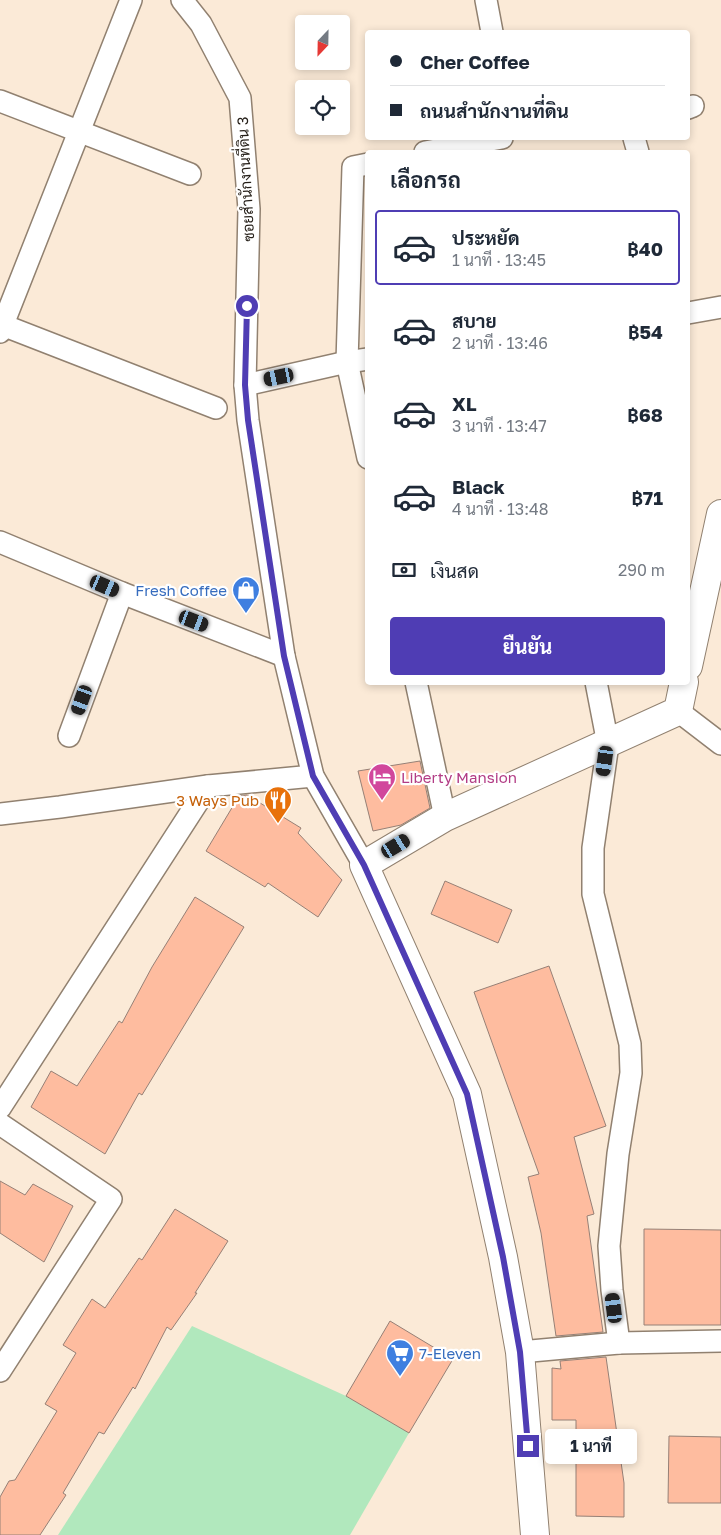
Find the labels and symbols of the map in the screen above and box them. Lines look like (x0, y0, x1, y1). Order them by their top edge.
north arrow (295, 15, 350, 70)
street label: ซอยสำนักงานที่ดิน 3 (228, 116, 257, 242)
route start (236, 295, 258, 317)
car (262, 367, 295, 387)
car (88, 573, 121, 599)
shop icon: Fresh Coffee (231, 575, 261, 614)
place label: Fresh Coffee (135, 581, 227, 599)
car (177, 609, 210, 633)
car (69, 683, 94, 717)
car (595, 745, 614, 777)
hotel icon: Liberty Mansion (367, 762, 397, 801)
place label: Liberty Mansion (401, 768, 517, 786)
restaurant icon: 3 Ways Pub (263, 785, 293, 824)
place label: 3 Ways Pub (176, 791, 259, 809)
car (379, 832, 412, 860)
car (604, 1292, 623, 1324)
supermarket icon: 7-Eleven (385, 1338, 415, 1377)
place label: 7-Eleven (419, 1344, 481, 1362)
callout: 1 นาที (546, 1428, 638, 1464)
route end (517, 1435, 539, 1457)

